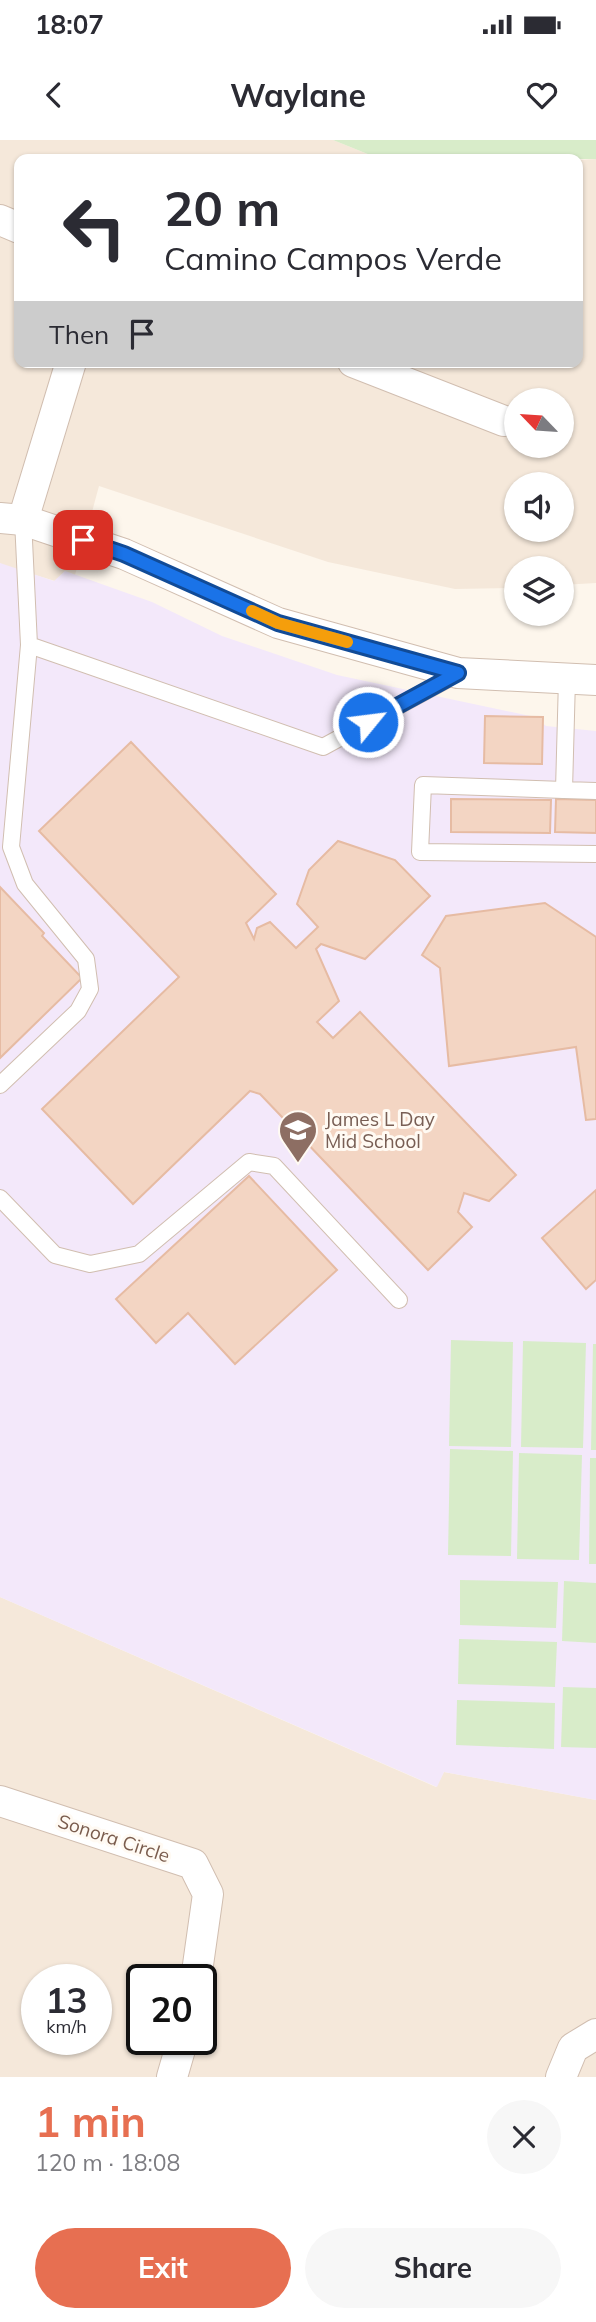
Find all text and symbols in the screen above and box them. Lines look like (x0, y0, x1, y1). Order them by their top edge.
text: 18:07 (35, 8, 104, 41)
text: Waylane (230, 75, 366, 115)
icon: back (35, 76, 73, 114)
icon: heart (523, 76, 561, 114)
text: 20 m (164, 177, 280, 238)
icon: left (49, 182, 140, 273)
text: Camino Campos Verde (164, 238, 502, 278)
icon: arrive (123, 315, 161, 353)
text: Then (49, 318, 109, 351)
north arrow (504, 388, 574, 458)
map controls (504, 388, 574, 626)
button: sound (504, 472, 574, 542)
pin (53, 510, 113, 570)
icon: arrive (64, 521, 102, 559)
button: layers (504, 556, 574, 626)
position arrow (331, 685, 405, 759)
place label: James L Day Mid School (325, 1107, 435, 1153)
school or university icon: James L Day Mid School (277, 1109, 319, 1164)
street label: Sonora Circle (55, 1809, 173, 1867)
speed limit sign: 20 (126, 1964, 217, 2055)
text: 13 (45, 1978, 88, 2022)
text: km/h (46, 2015, 87, 2038)
text: 1 min (35, 2095, 146, 2148)
button: close (487, 2100, 561, 2174)
text: 120 m · 18:08 (35, 2148, 180, 2177)
button: Exit (35, 2228, 291, 2308)
button: Share (305, 2228, 561, 2308)

